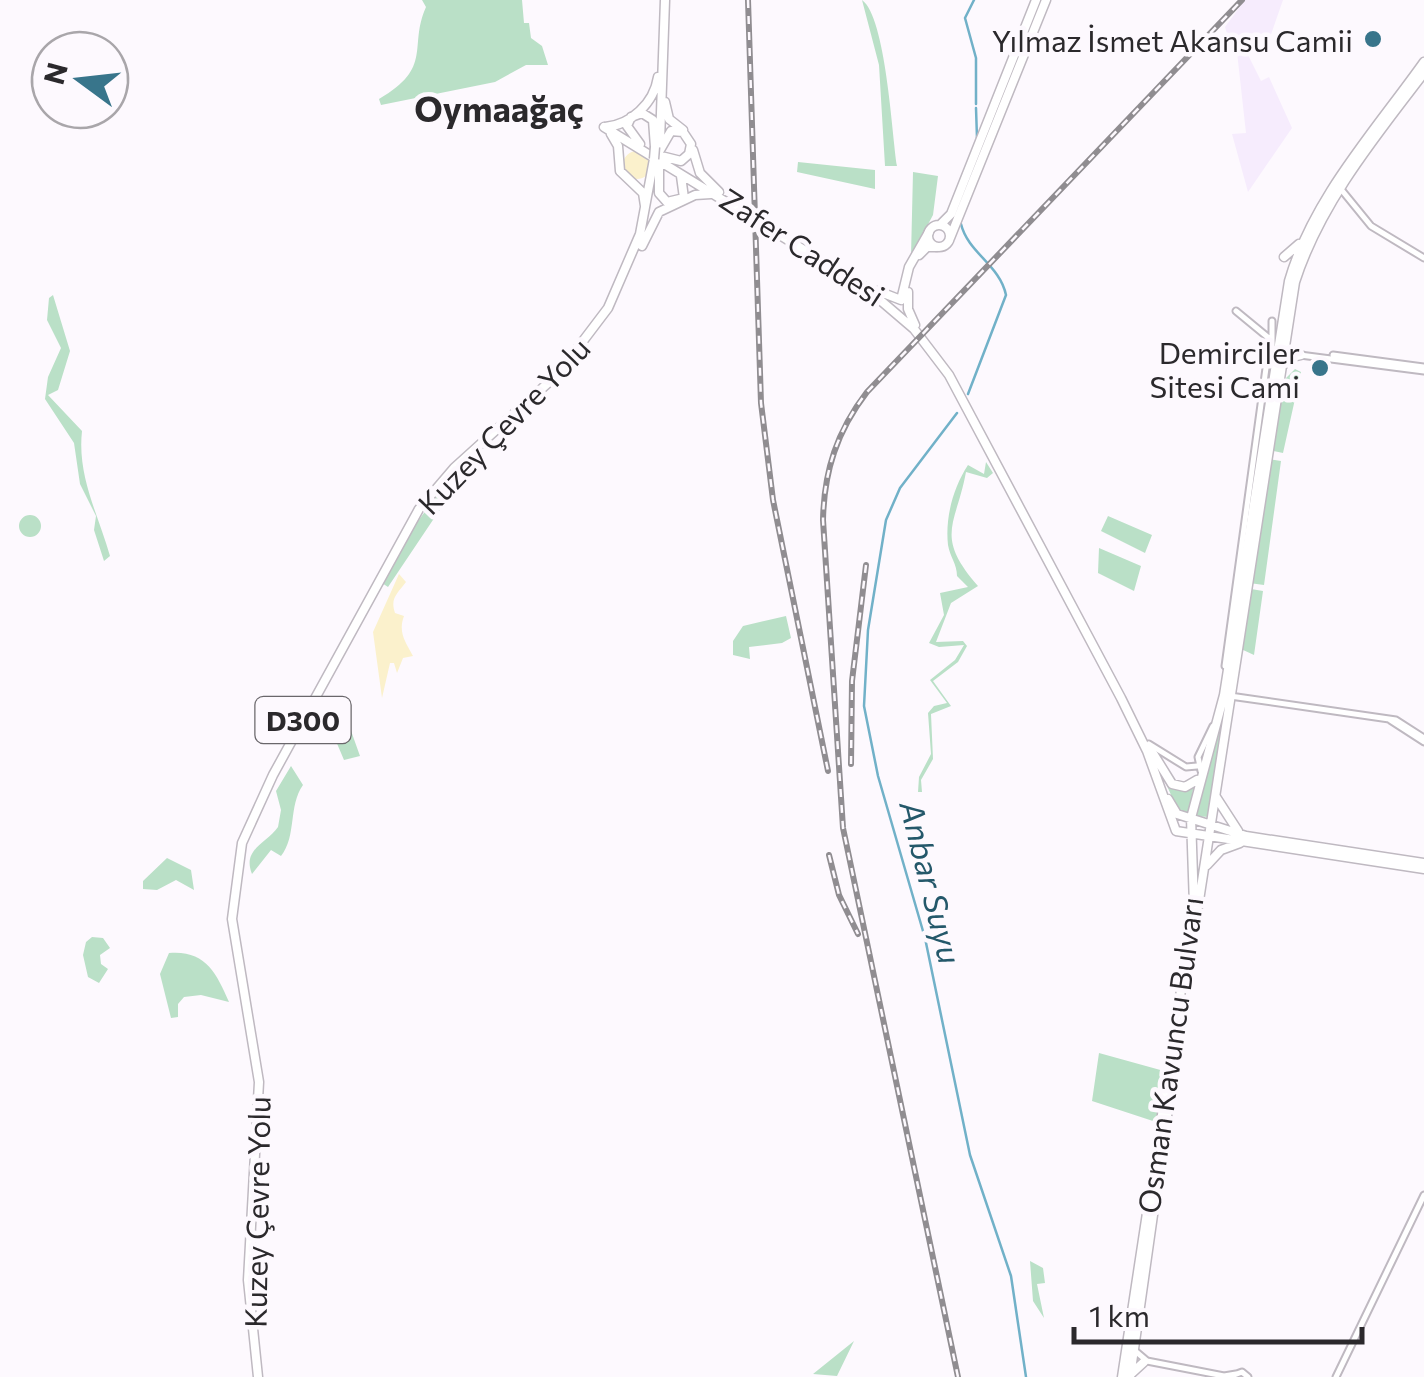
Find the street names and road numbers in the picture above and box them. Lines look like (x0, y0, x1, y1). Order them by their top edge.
street label: Zafer Caddesi (714, 179, 892, 313)
street label: Kuzey Çevre Yolu (409, 329, 597, 521)
road number: D300 (256, 697, 350, 743)
street label: Osman Kavuncu Bulvarı (1128, 894, 1210, 1216)
street label: Kuzey Çevre Yolu (235, 1096, 277, 1328)

